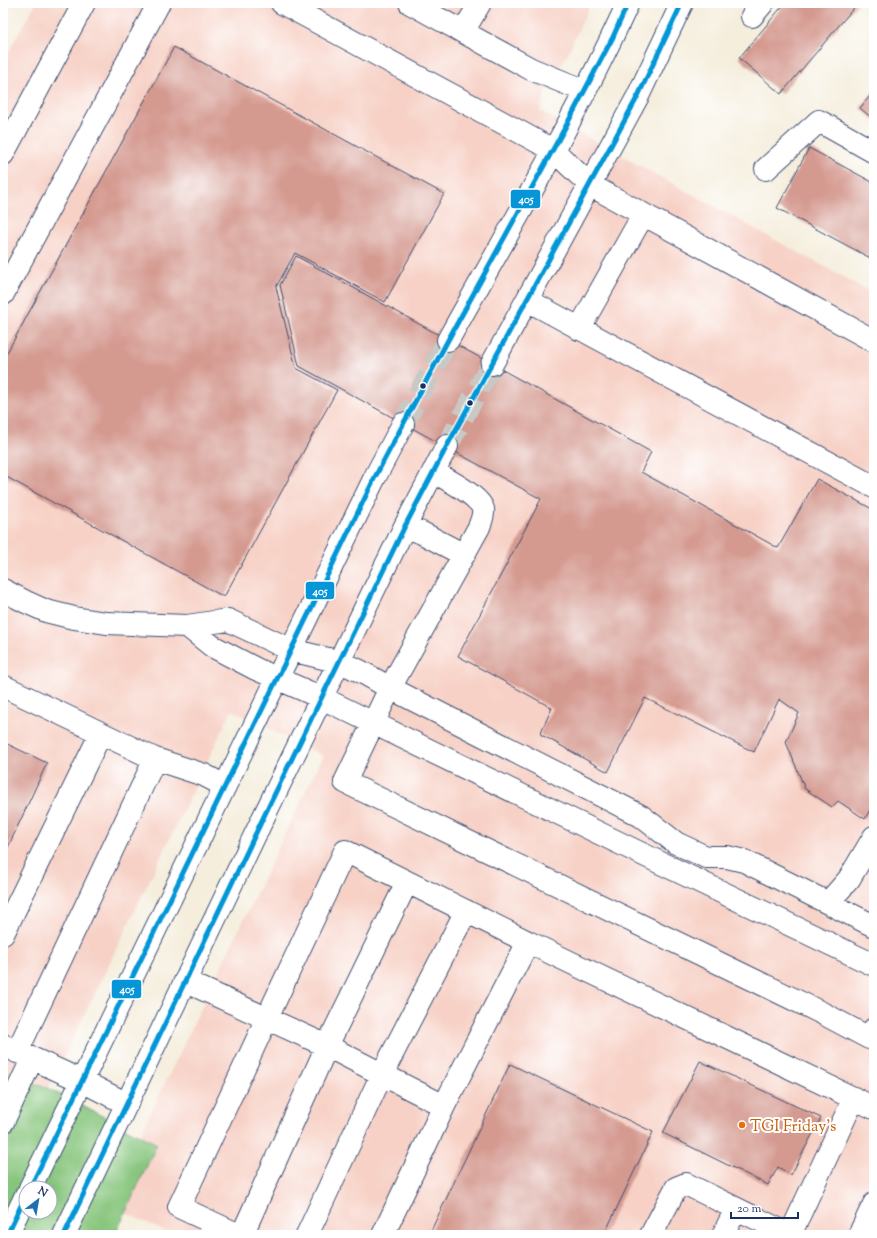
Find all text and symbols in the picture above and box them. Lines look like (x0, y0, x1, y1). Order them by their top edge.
line badge: 405 (510, 189, 541, 209)
text: 405 (517, 192, 534, 208)
unlabelled marker (418, 381, 428, 391)
unlabelled marker (465, 398, 475, 408)
line badge: 405 (305, 581, 335, 600)
text: 405 (311, 584, 328, 600)
line badge: 405 (111, 979, 142, 999)
text: 405 (118, 982, 135, 998)
place label: TGI Friday's (750, 1116, 836, 1139)
marker: TGI Friday's (737, 1120, 747, 1130)
north arrow (18, 1180, 58, 1220)
text: N (34, 1183, 51, 1202)
scale bar (731, 1194, 798, 1220)
text: 20 m (737, 1200, 762, 1218)

